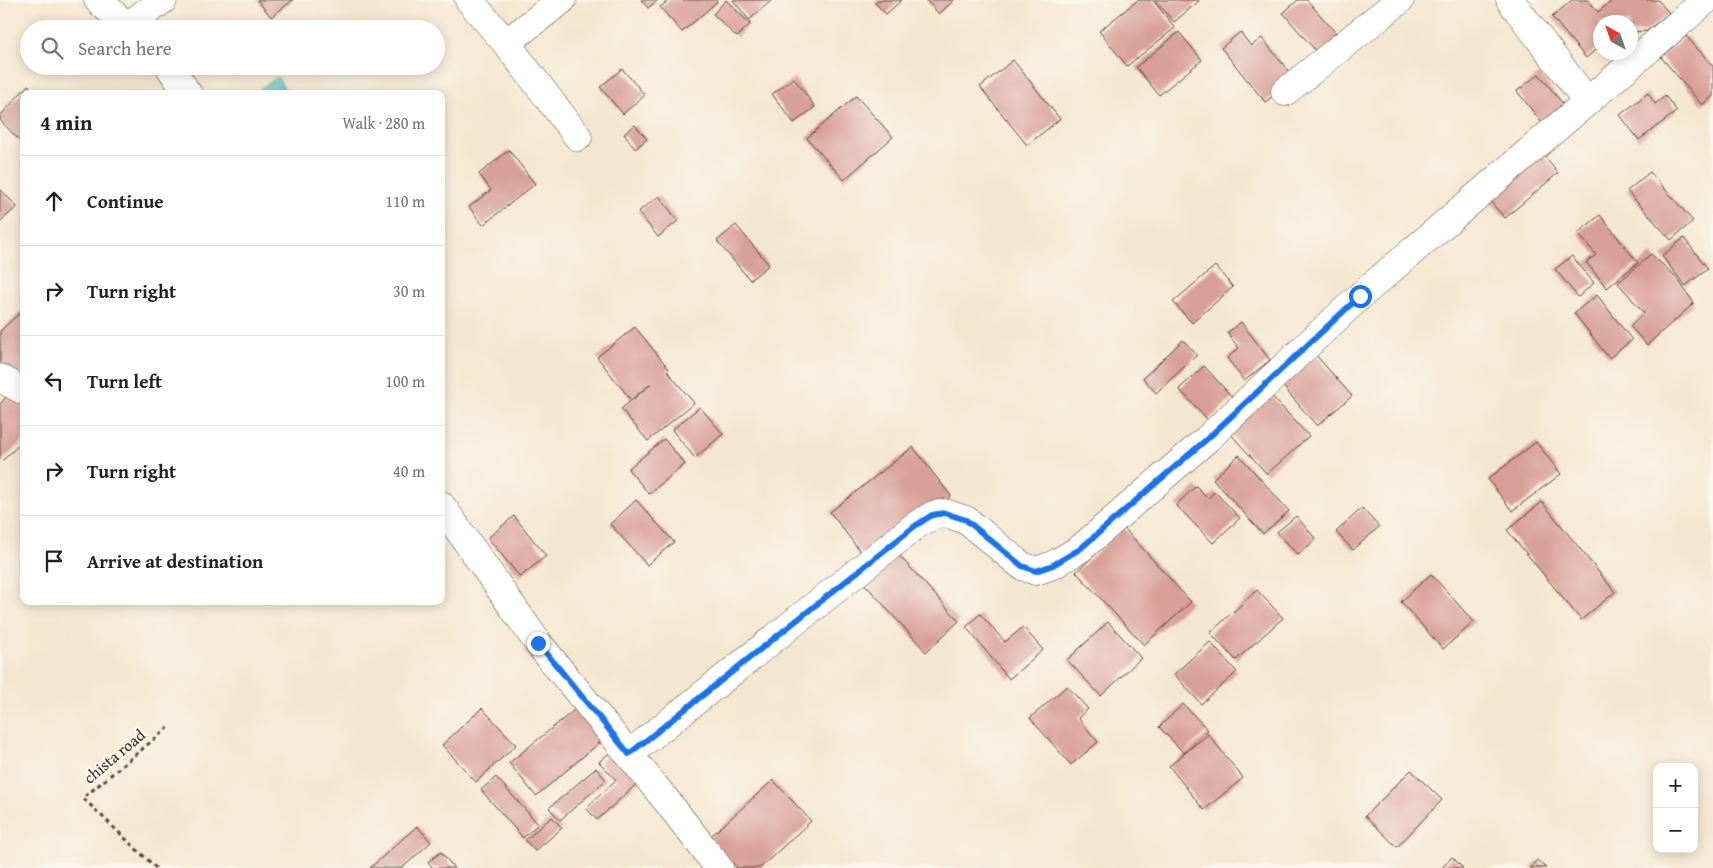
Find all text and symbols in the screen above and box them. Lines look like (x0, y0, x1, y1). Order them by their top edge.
north arrow (1593, 15, 1638, 60)
search box (20, 20, 445, 75)
icon: search (38, 34, 66, 62)
text: Search here (78, 34, 172, 62)
text: 4 min (40, 107, 92, 138)
text: Walk · 280 m (342, 111, 425, 135)
icon: ahead (40, 187, 68, 215)
text: Continue (87, 187, 164, 215)
text: 110 m (385, 189, 425, 213)
icon: right (40, 277, 68, 305)
text: Turn right (87, 277, 176, 305)
text: 30 m (393, 279, 425, 303)
route start (1349, 285, 1372, 308)
icon: left (40, 367, 68, 395)
text: Turn left (87, 367, 162, 395)
text: 100 m (385, 369, 425, 393)
icon: right (40, 457, 68, 485)
text: Turn right (87, 457, 176, 485)
text: 40 m (393, 459, 425, 483)
icon: arrive (40, 547, 68, 575)
text: Arrive at destination (87, 547, 263, 575)
route end (527, 632, 550, 655)
street label: chista road (78, 723, 150, 789)
map controls (1653, 763, 1698, 853)
button: + (1653, 763, 1698, 808)
button: − (1653, 808, 1698, 853)

